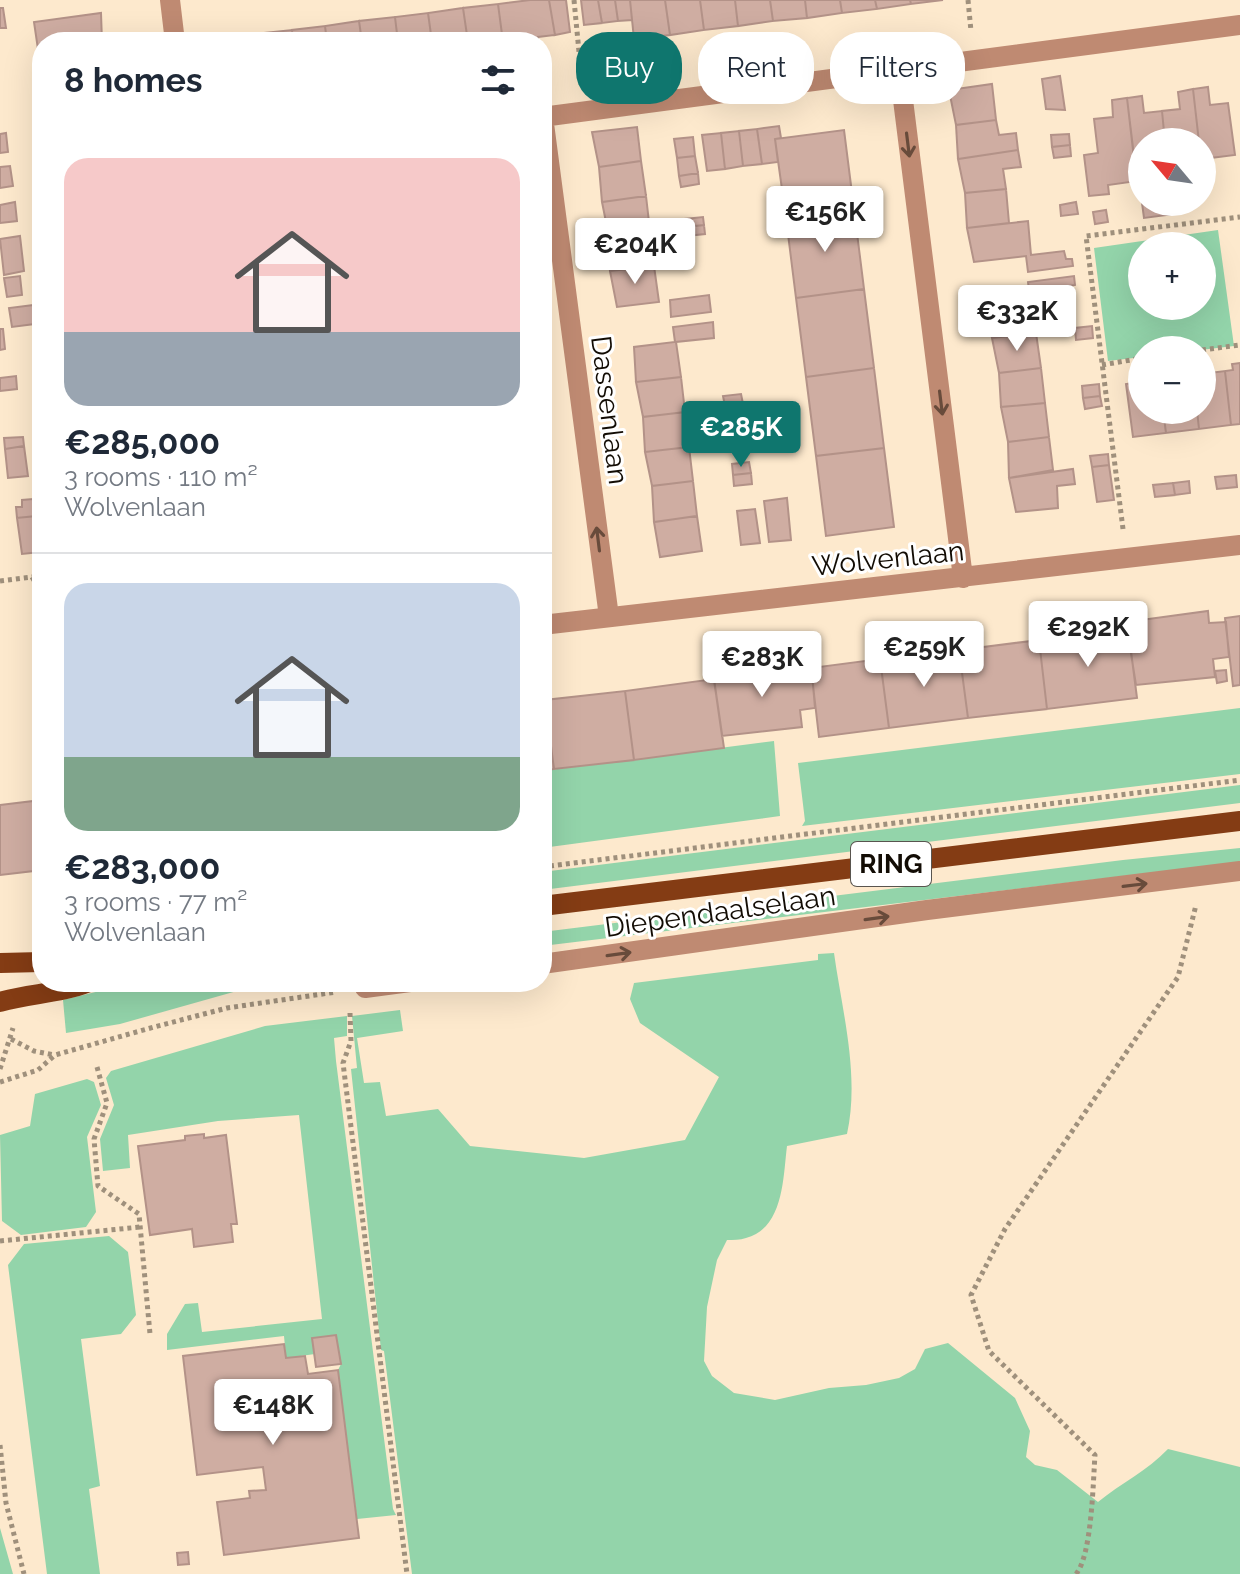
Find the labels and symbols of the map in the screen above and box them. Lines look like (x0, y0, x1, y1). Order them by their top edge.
north arrow (1128, 128, 1216, 216)
one-way arrow (901, 132, 916, 158)
pin: €156K (769, 186, 881, 254)
pin: €204K (579, 218, 691, 286)
pin: €332K (961, 285, 1073, 353)
street label: Dassenlaan (584, 334, 635, 486)
one-way arrow (934, 390, 949, 415)
pin: €285K (685, 401, 797, 469)
one-way arrow (591, 526, 606, 553)
street label: Wolvenlaan (810, 534, 966, 583)
pin: €292K (1032, 601, 1144, 669)
pin: €259K (868, 621, 980, 689)
pin: €283K (706, 631, 818, 699)
road number: RING (851, 842, 931, 886)
one-way arrow (1121, 878, 1148, 893)
street label: Diependaalselaan (603, 879, 838, 944)
one-way arrow (863, 910, 890, 925)
one-way arrow (605, 946, 632, 961)
pin: €148K (217, 1379, 329, 1447)

